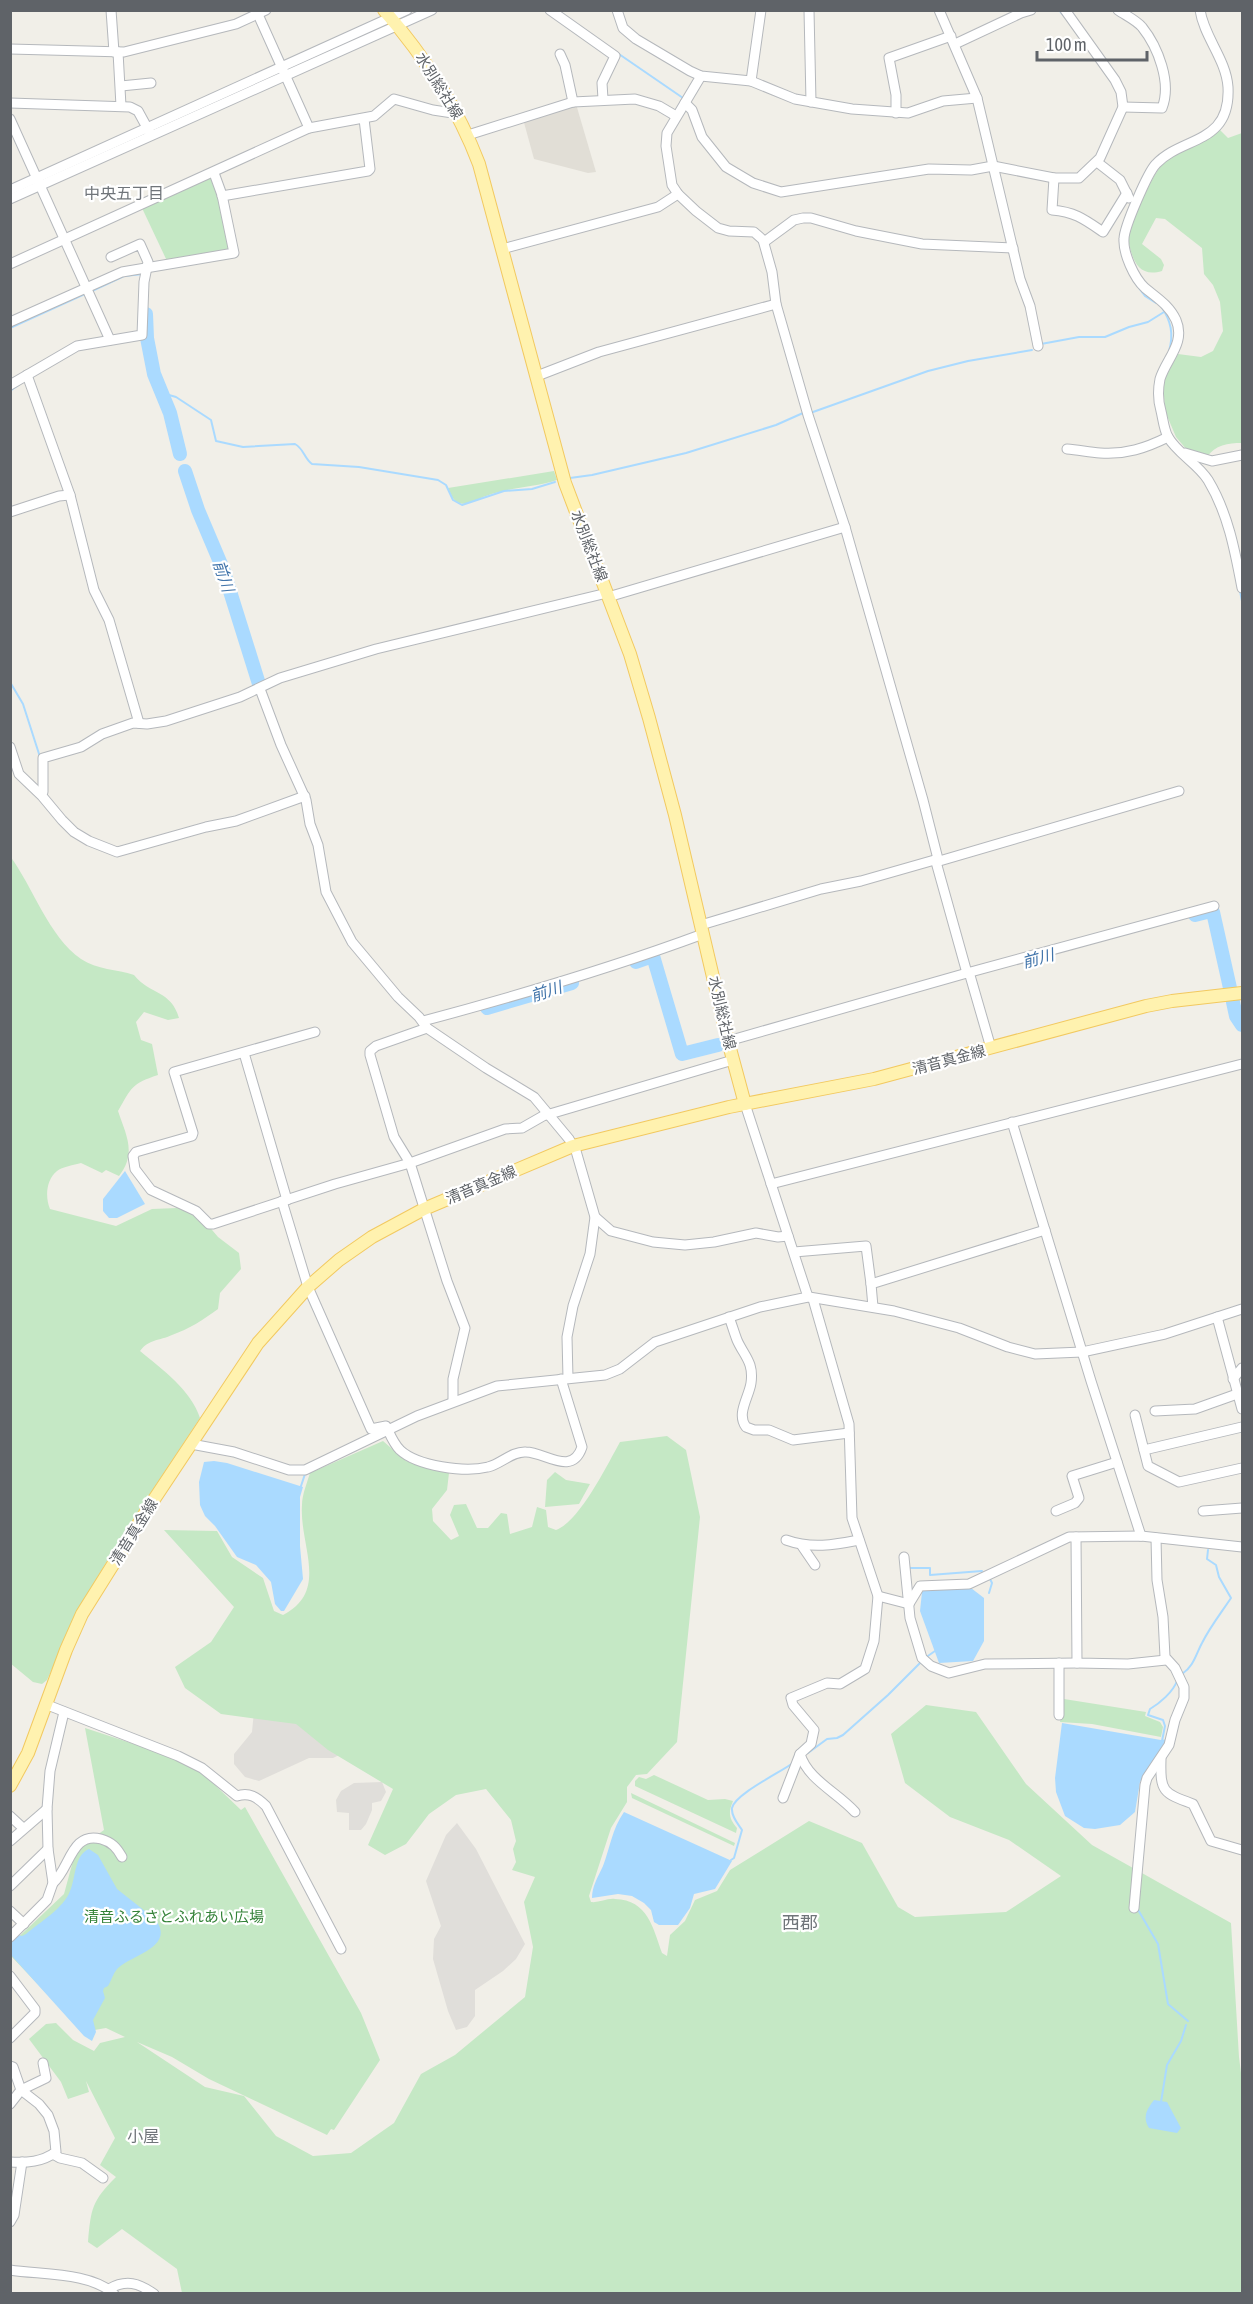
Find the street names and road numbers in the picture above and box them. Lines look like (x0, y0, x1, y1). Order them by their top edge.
street label: 水別総社線 (412, 49, 467, 122)
street label: 水別総社線 (568, 508, 611, 584)
street label: 水別総社線 (706, 974, 739, 1051)
street label: 清音真金線 (910, 1042, 987, 1077)
street label: 清音真金線 (443, 1162, 519, 1207)
street label: 清音真金線 (106, 1495, 161, 1568)

